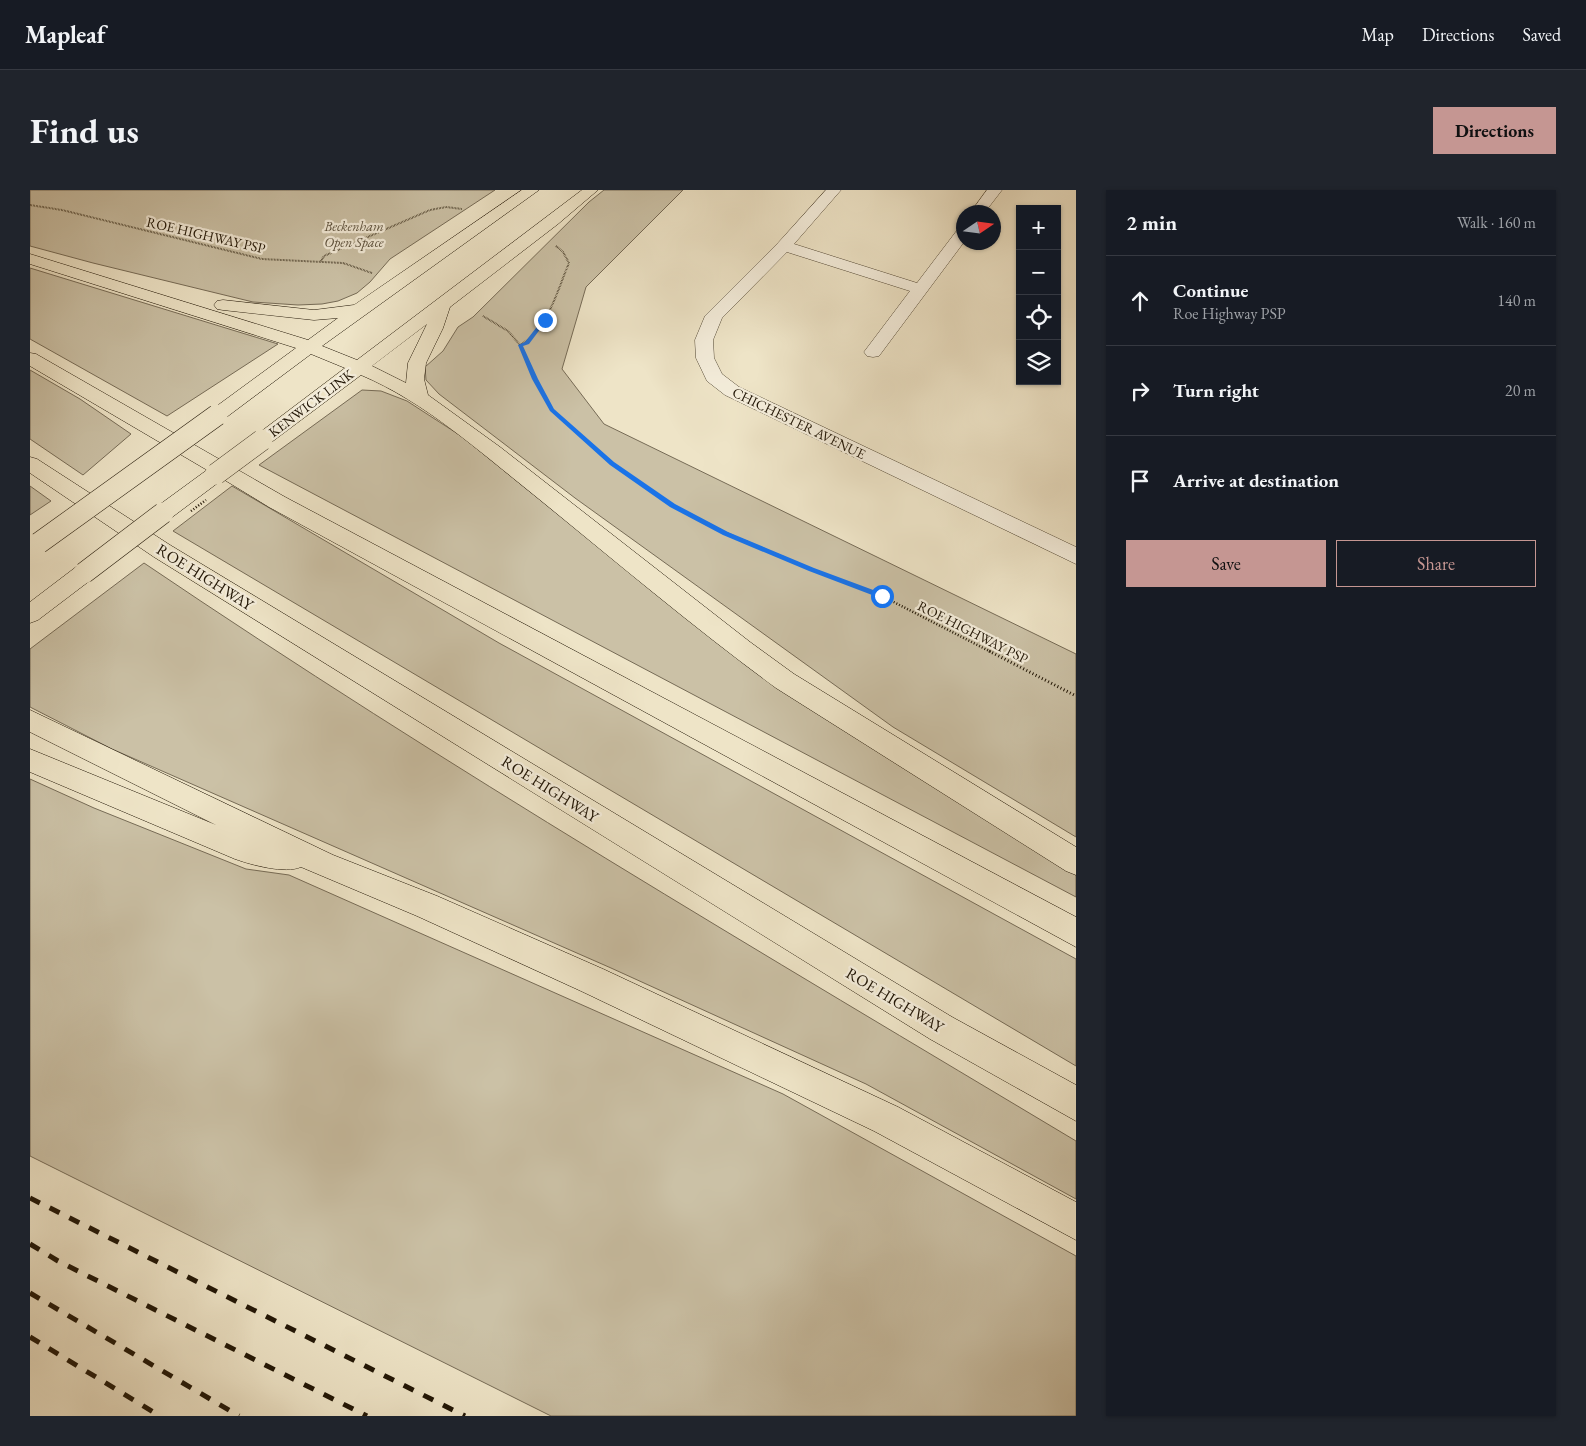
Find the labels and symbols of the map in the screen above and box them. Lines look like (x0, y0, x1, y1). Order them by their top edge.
north arrow (956, 205, 1001, 250)
street label: ROE HIGHWAY PSP (145, 213, 267, 257)
park label: Beckenham Open Space (323, 217, 384, 251)
route end (534, 309, 557, 332)
street label: KENWICK LINK (265, 365, 357, 441)
street label: CHICHESTER AVENUE (729, 383, 869, 463)
street label: ROE HIGHWAY (153, 539, 258, 616)
route start (871, 585, 894, 608)
street label: ROE HIGHWAY PSP (915, 596, 1031, 668)
street label: ROE HIGHWAY (498, 751, 603, 828)
street label: ROE HIGHWAY (842, 963, 948, 1038)

